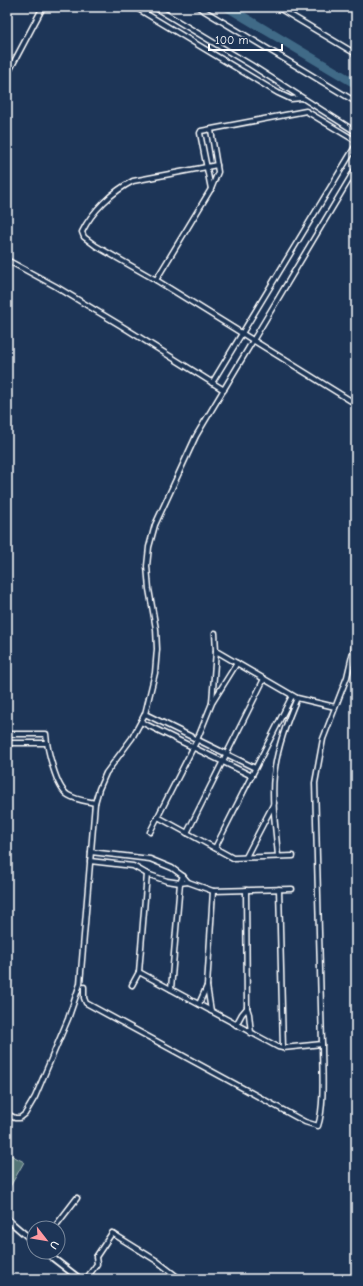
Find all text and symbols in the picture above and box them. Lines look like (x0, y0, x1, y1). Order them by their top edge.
scale bar (209, 26, 282, 52)
text: 100 m (215, 33, 248, 47)
north arrow (26, 1220, 66, 1260)
text: U (47, 1238, 62, 1251)

